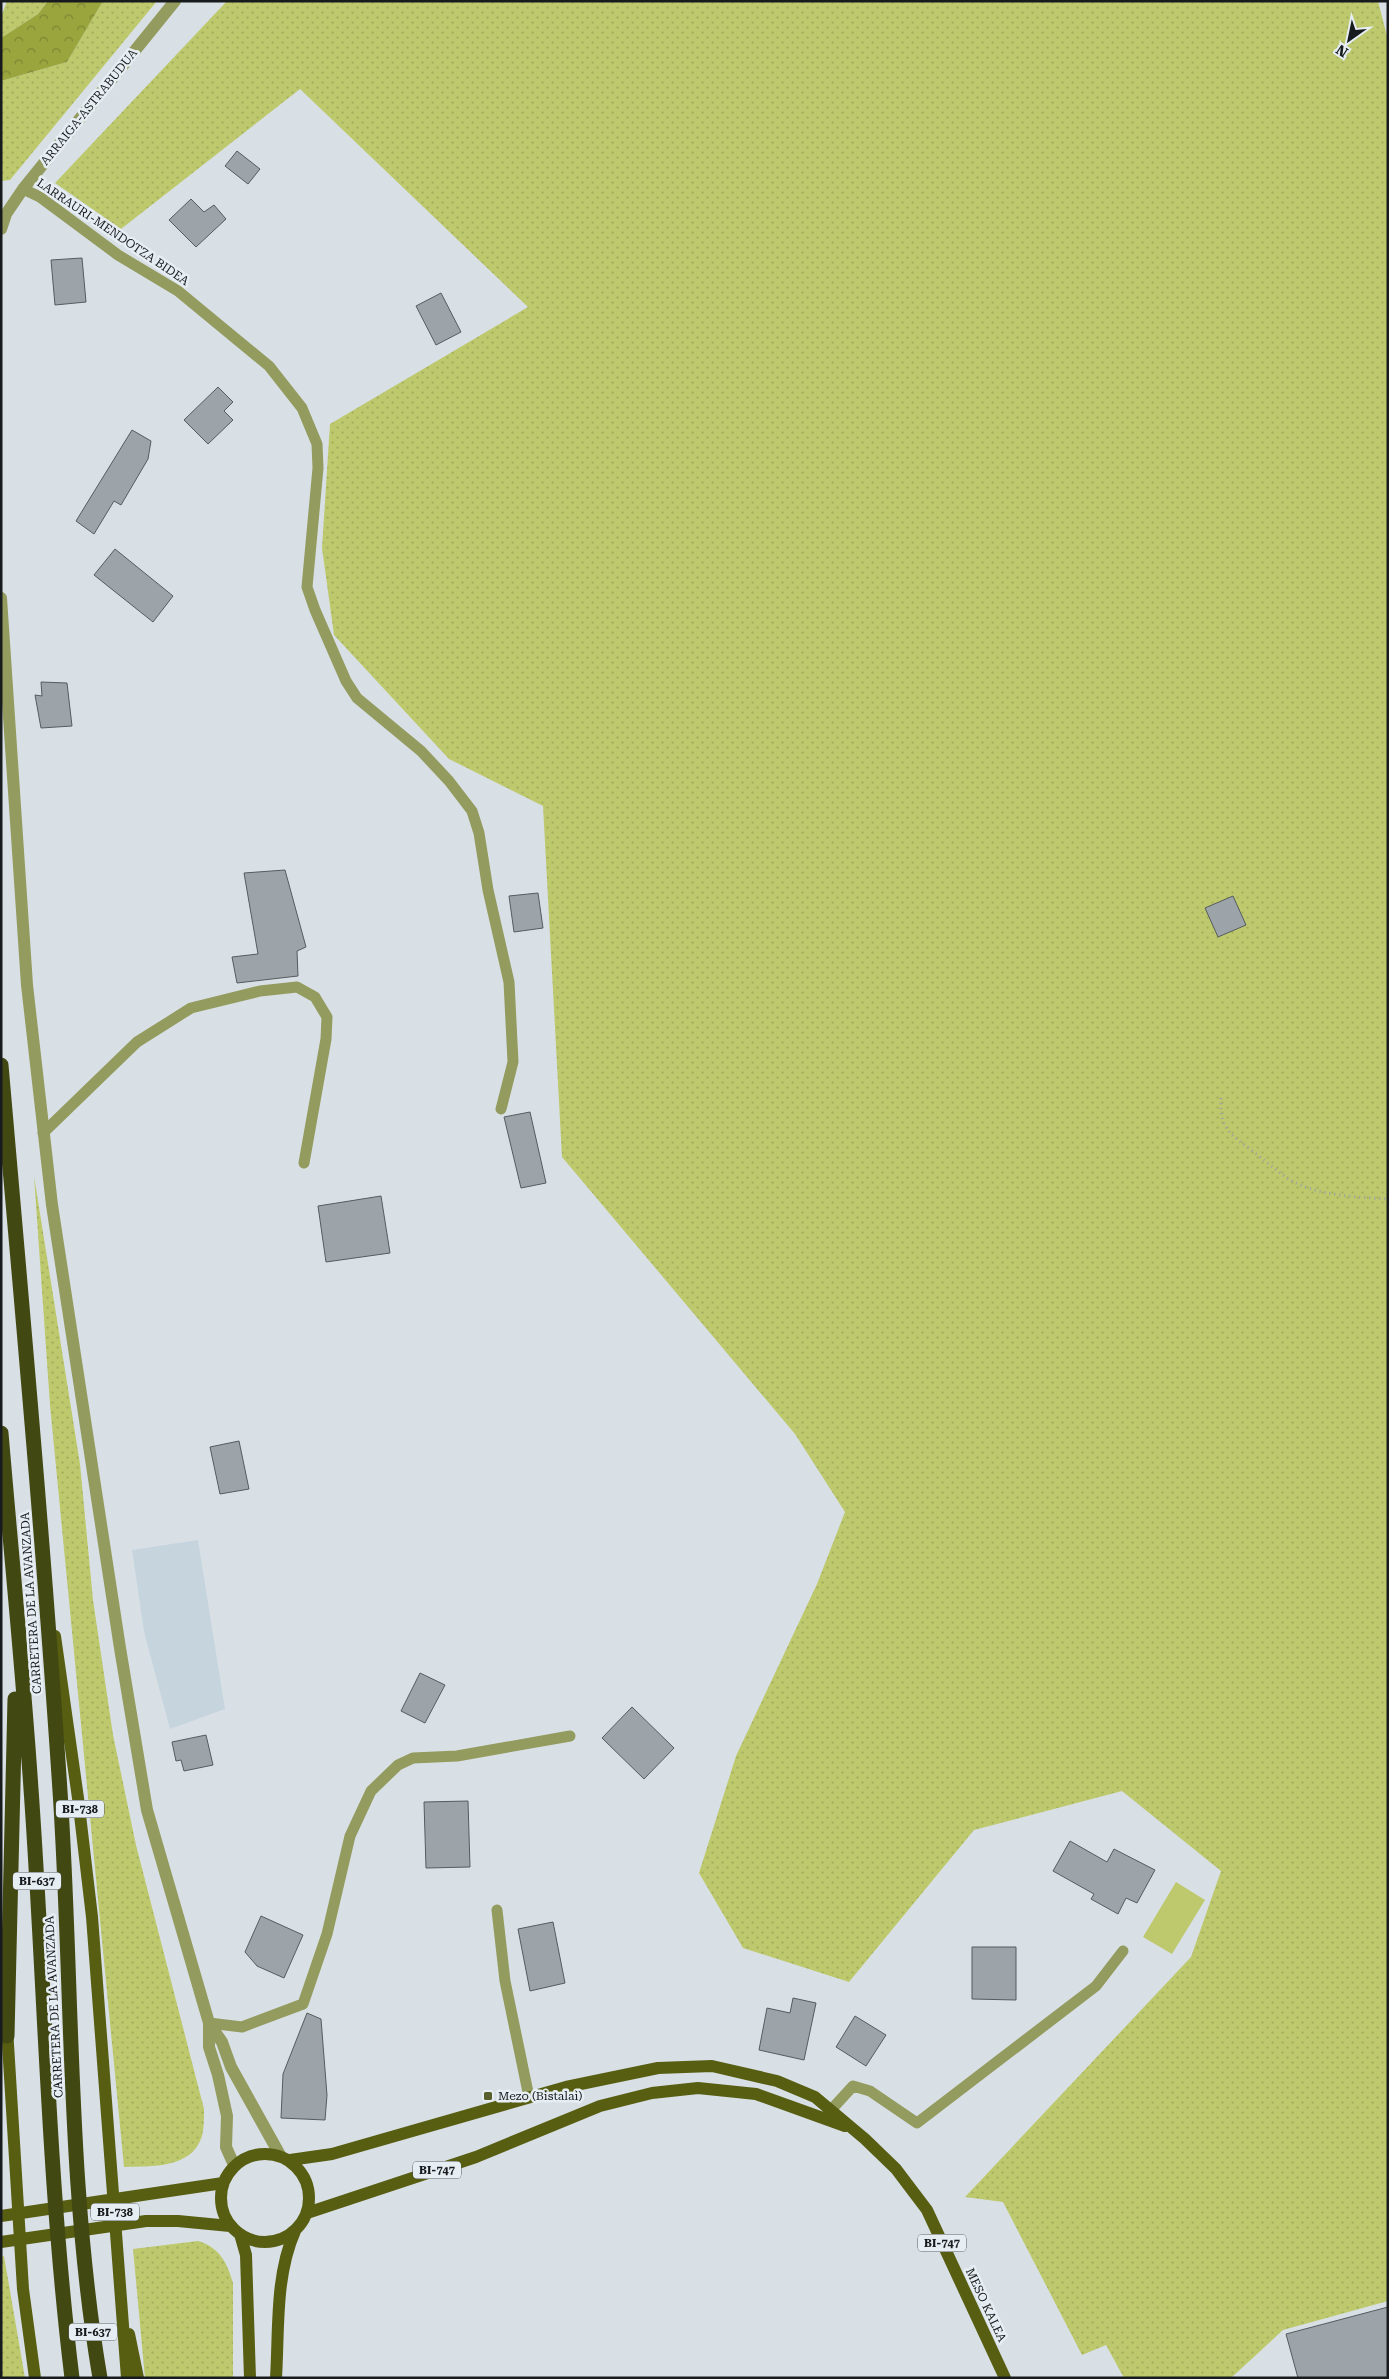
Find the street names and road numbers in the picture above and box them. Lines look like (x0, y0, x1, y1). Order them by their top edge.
street label: ARRAIGA-ASTRABUDUA (38, 46, 141, 168)
street label: LARRAURI-MENDOTZA BIDEA (34, 176, 192, 289)
street label: CARRETERA DE LA AVANZADA (18, 1511, 44, 1694)
road number: BI-738 (56, 1800, 104, 1818)
road number: BI-637 (13, 1872, 61, 1890)
street label: CARRETERA DE LA AVANZADA (42, 1915, 66, 2098)
road number: BI-747 (413, 2162, 461, 2178)
road number: BI-738 (91, 2204, 139, 2220)
road number: BI-747 (918, 2234, 966, 2252)
street label: MESO KALEA (963, 2266, 1010, 2345)
road number: BI-637 (69, 2324, 117, 2340)

